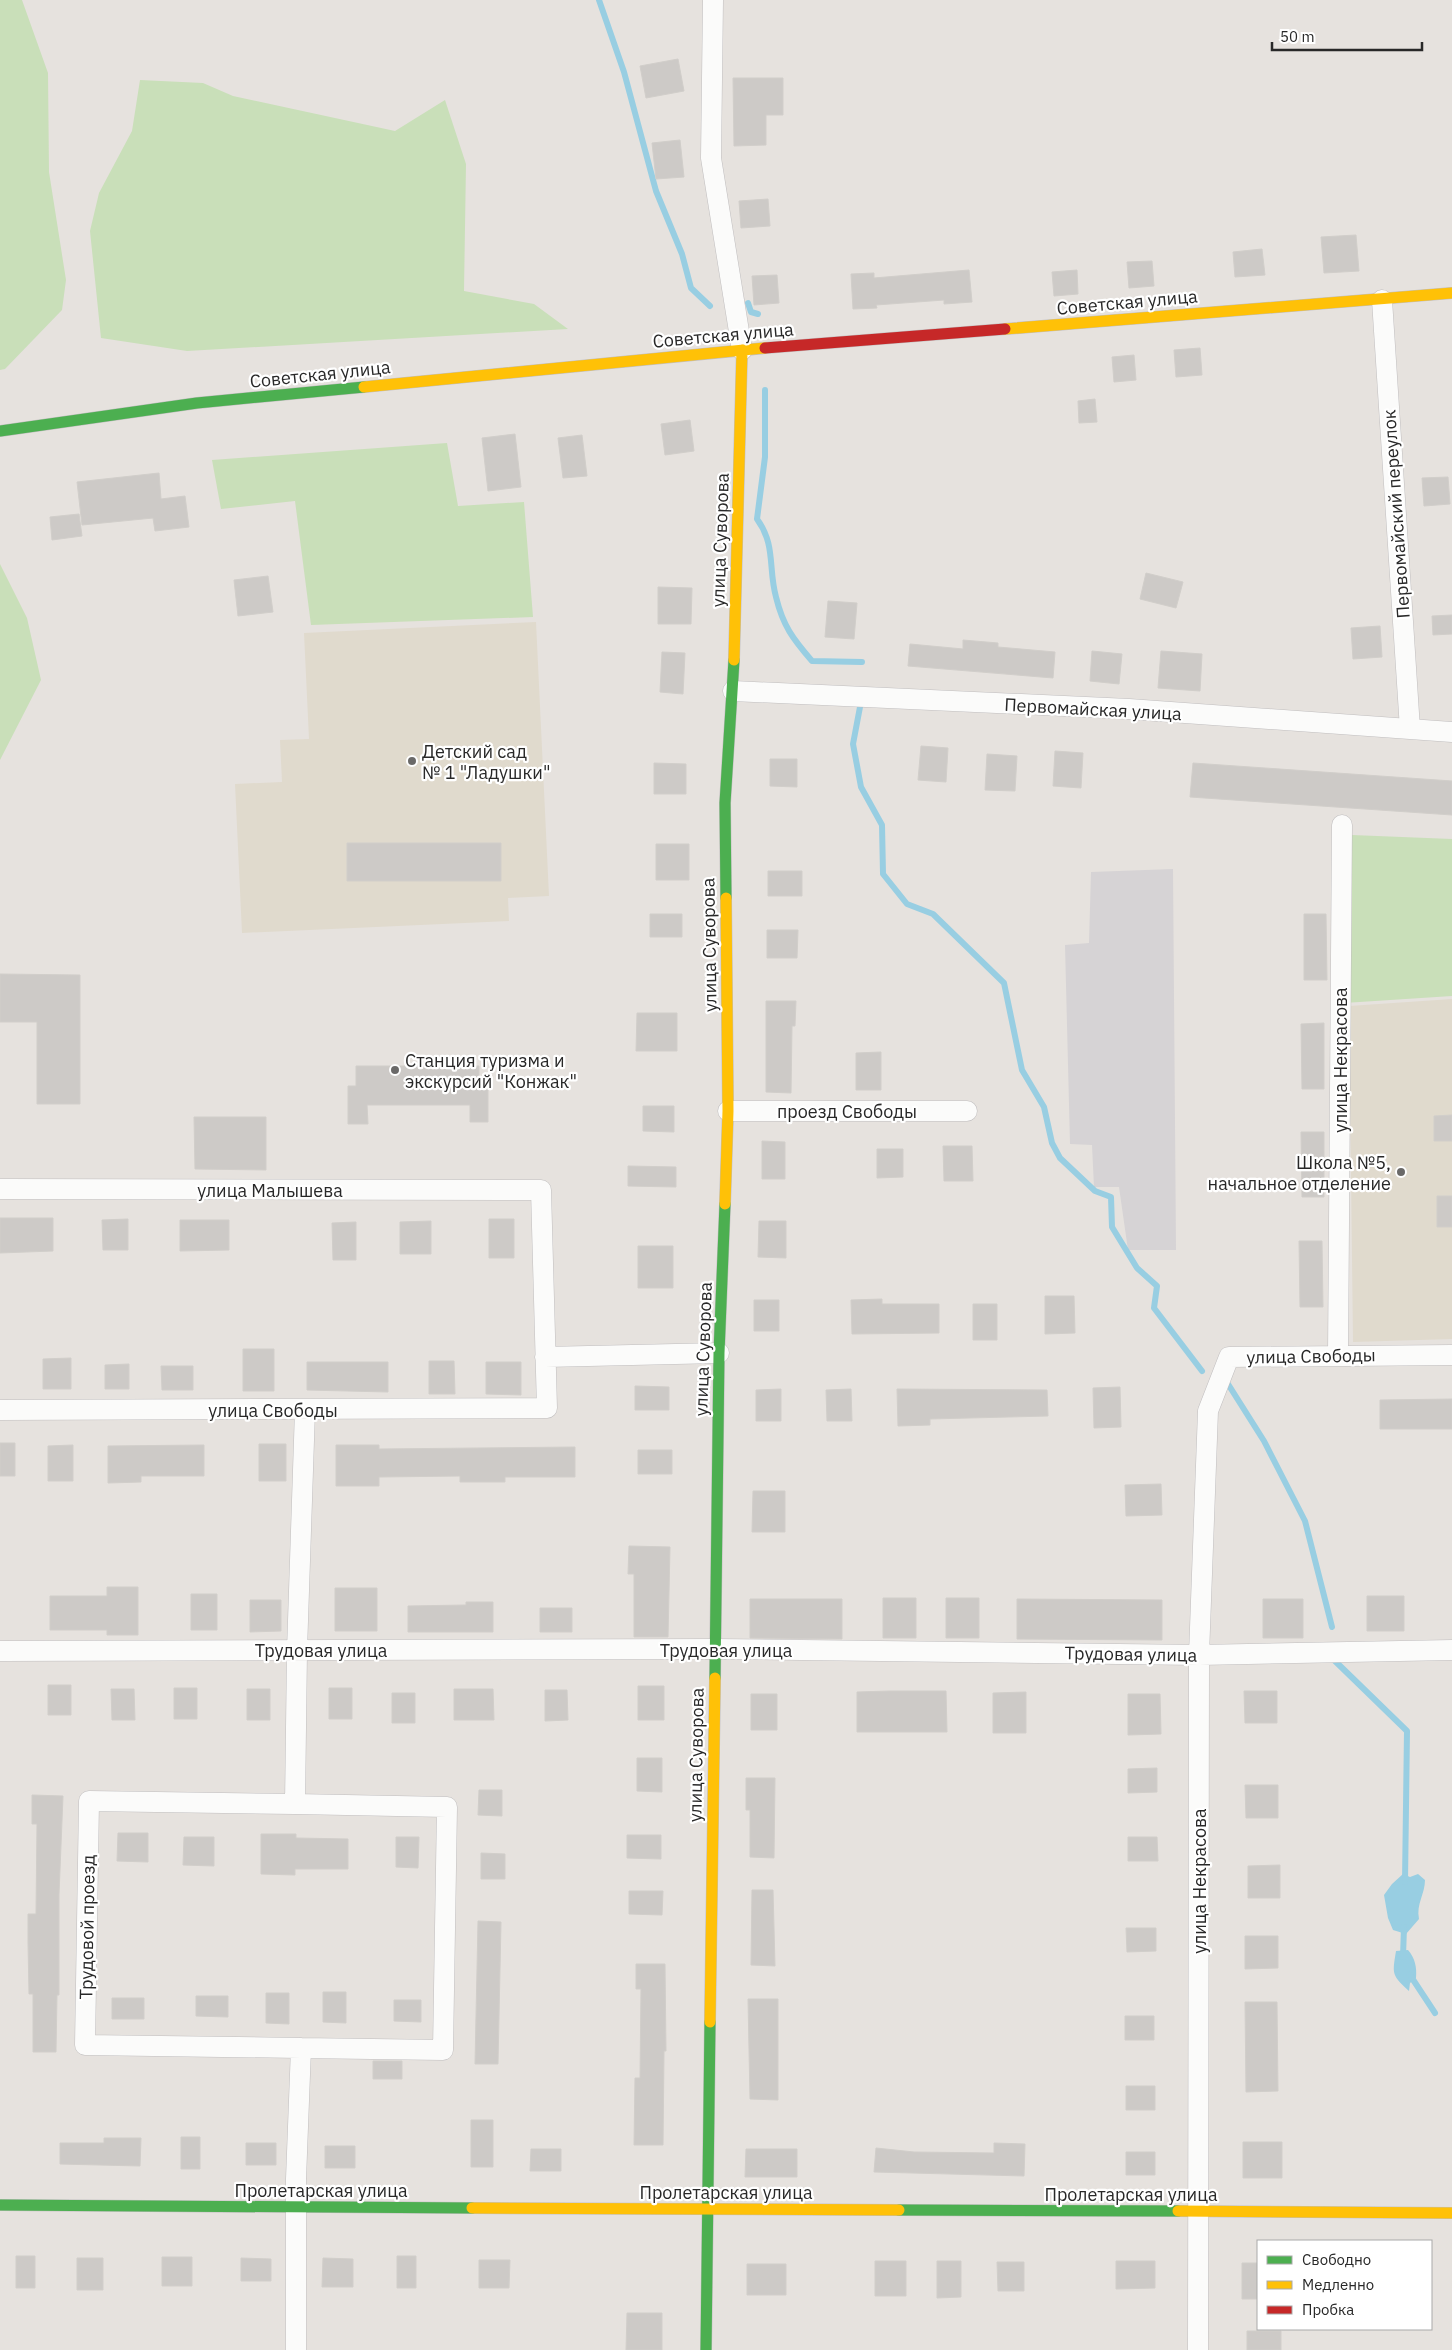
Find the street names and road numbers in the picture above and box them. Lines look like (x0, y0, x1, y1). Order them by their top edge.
street label: Советская улица (1056, 284, 1199, 320)
street label: Советская улица (652, 317, 795, 353)
street label: Советская улица (249, 355, 392, 393)
street label: Первомайский переулок (1377, 409, 1415, 619)
street label: улица Суворова (706, 472, 734, 608)
street label: Первомайская улица (1004, 693, 1183, 725)
street label: улица Суворова (696, 877, 722, 1012)
street label: улица Некрасова (1329, 987, 1352, 1133)
street label: проезд Свободы (777, 1100, 917, 1123)
street label: улица Малышева (197, 1179, 343, 1202)
street label: улица Суворова (689, 1281, 717, 1417)
street label: улица Свободы (1246, 1343, 1376, 1369)
street label: улица Свободы (208, 1399, 338, 1422)
street label: Трудовая улица (255, 1639, 388, 1662)
street label: Трудовая улица (660, 1639, 793, 1662)
street label: Трудовая улица (1064, 1641, 1198, 1667)
street label: улица Суворова (683, 1687, 709, 1822)
street label: улица Некрасова (1188, 1808, 1211, 1954)
street label: Трудовой проезд (74, 1854, 100, 2000)
street label: Пролетарская улица (234, 2179, 408, 2202)
street label: Пролетарская улица (639, 2181, 813, 2204)
street label: Пролетарская улица (1044, 2183, 1218, 2206)

